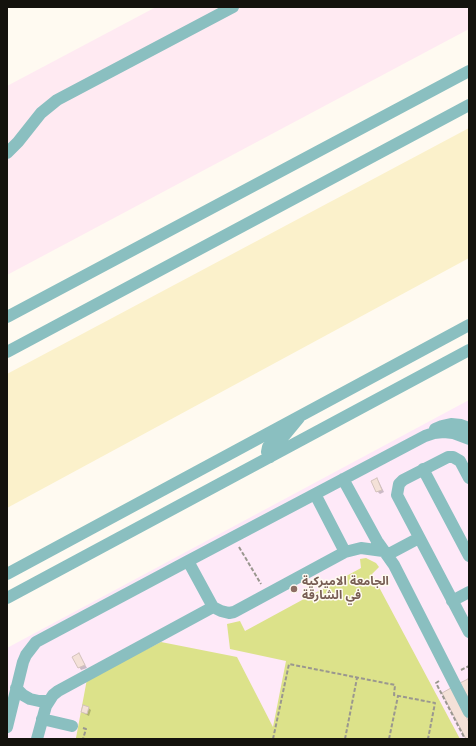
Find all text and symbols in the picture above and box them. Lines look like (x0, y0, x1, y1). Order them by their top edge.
place label: الجامعة الاميركية في الشارقة (302, 575, 389, 603)
marker: الجامعة الاميركية في الشارقة (289, 584, 299, 594)

